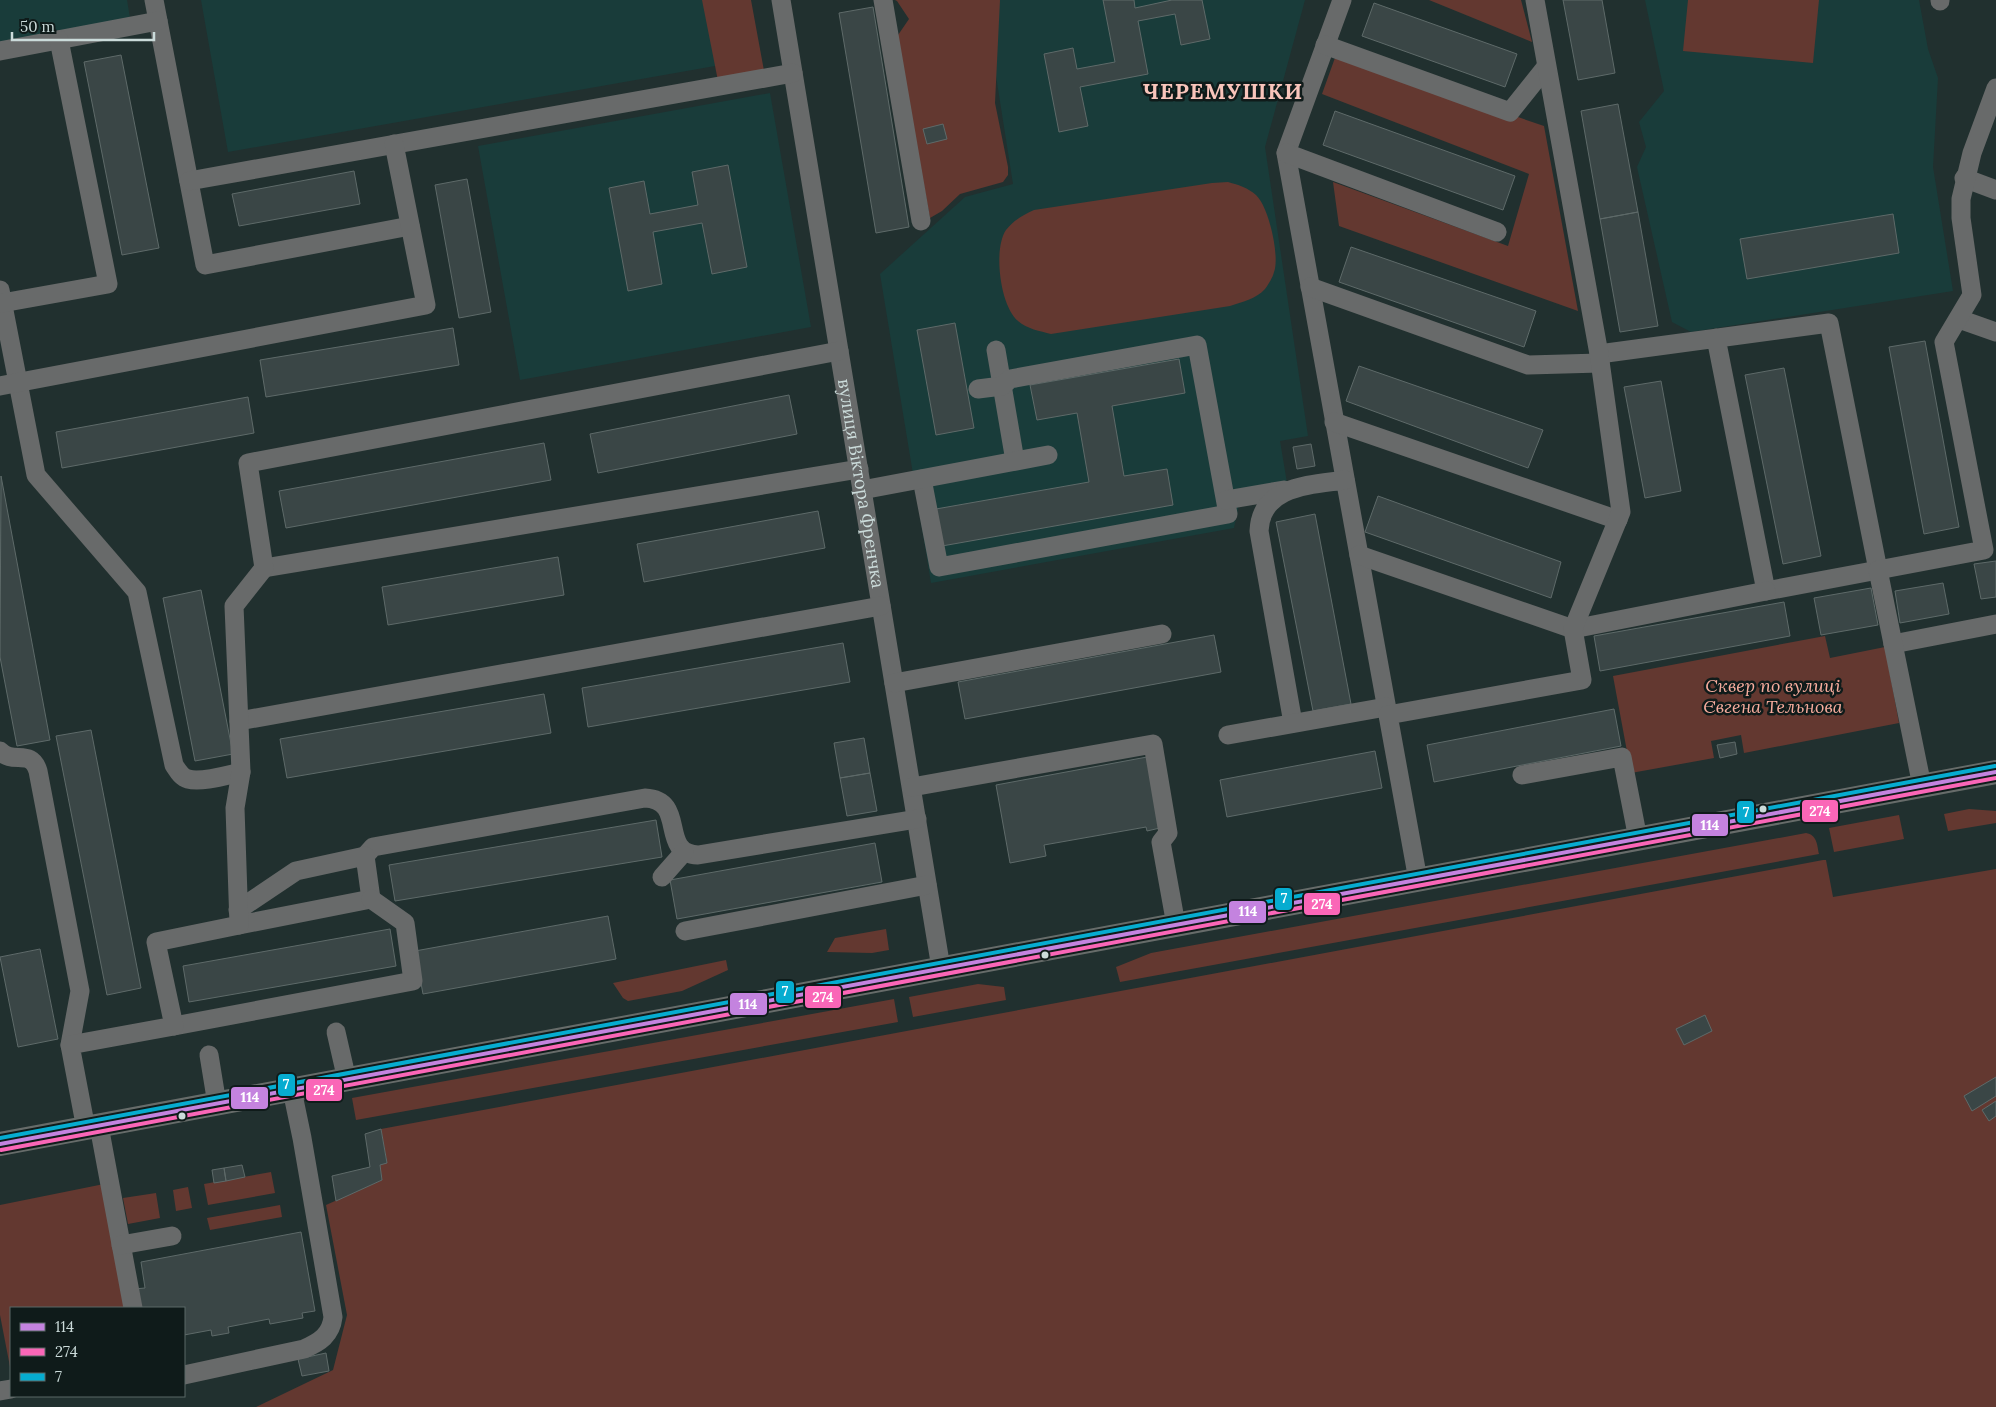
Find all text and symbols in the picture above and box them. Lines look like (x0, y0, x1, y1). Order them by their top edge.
scale bar (12, 10, 155, 42)
text: 50 m (20, 17, 55, 36)
district label: ЧЕРЕМУШКИ (1143, 77, 1303, 105)
street label: вулиця Віктора Френчка (833, 377, 890, 590)
park label: Сквер по вулиці Євгена Тельнова (1703, 674, 1843, 718)
line badge: 274 (1801, 799, 1839, 823)
line badge: 7 (1736, 800, 1755, 824)
text: 274 (1809, 802, 1831, 820)
text: 7 (1743, 803, 1750, 821)
unlabelled marker (1758, 804, 1768, 814)
line badge: 114 (1691, 813, 1729, 837)
text: 114 (1700, 816, 1720, 834)
line badge: 7 (1274, 887, 1293, 911)
text: 7 (1281, 889, 1288, 907)
line badge: 274 (1303, 892, 1341, 916)
text: 274 (1311, 895, 1333, 913)
line badge: 114 (1228, 900, 1267, 924)
text: 114 (1238, 902, 1258, 920)
unlabelled marker (1040, 950, 1050, 960)
line badge: 7 (775, 980, 795, 1004)
text: 7 (782, 982, 789, 1000)
line badge: 274 (804, 985, 842, 1009)
text: 274 (812, 988, 834, 1006)
line badge: 114 (729, 992, 768, 1016)
text: 114 (738, 995, 758, 1013)
line badge: 7 (277, 1073, 296, 1097)
text: 7 (283, 1075, 290, 1093)
line badge: 274 (305, 1078, 343, 1102)
text: 274 (313, 1081, 335, 1099)
line badge: 114 (230, 1086, 269, 1110)
text: 114 (240, 1088, 260, 1106)
unlabelled marker (177, 1111, 187, 1121)
legend (10, 1307, 185, 1397)
text: 114 (55, 1317, 74, 1336)
text: 274 (55, 1342, 78, 1361)
text: 7 (55, 1367, 62, 1386)

